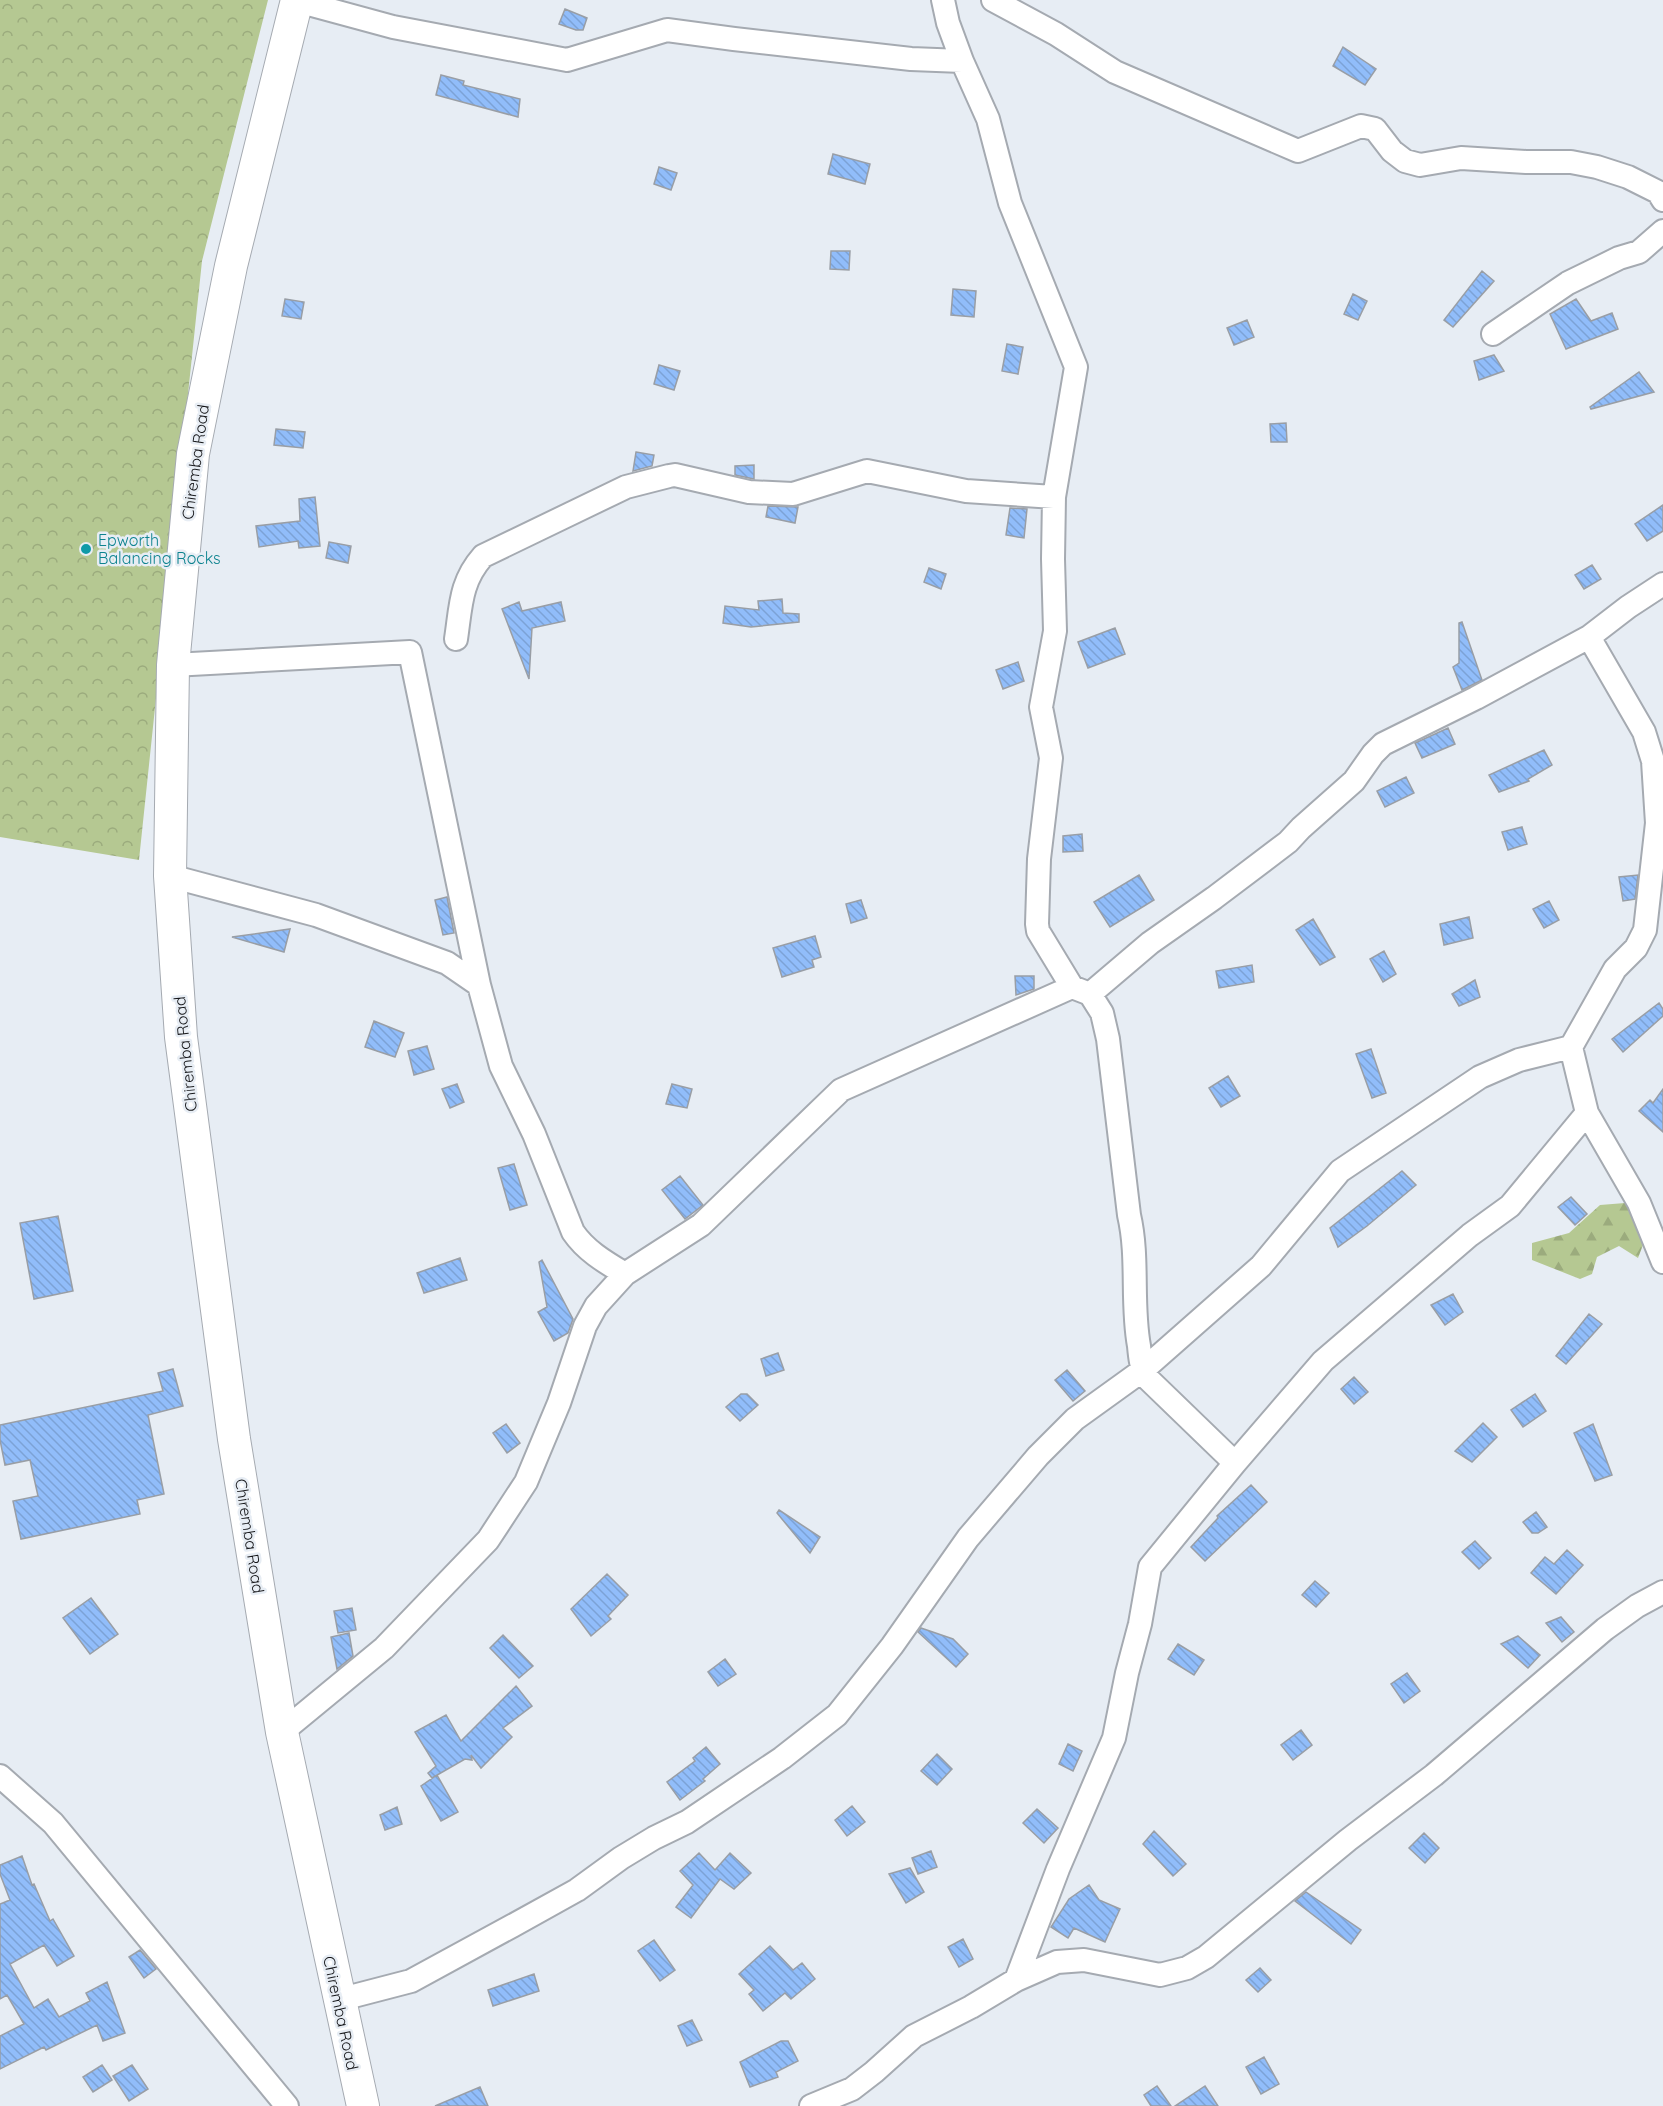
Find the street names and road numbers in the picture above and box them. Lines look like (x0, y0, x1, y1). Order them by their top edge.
street label: Chiremba Road (177, 403, 213, 521)
street label: Chiremba Road (169, 995, 201, 1113)
street label: Chiremba Road (231, 1477, 269, 1595)
street label: Chiremba Road (319, 1954, 363, 2072)

